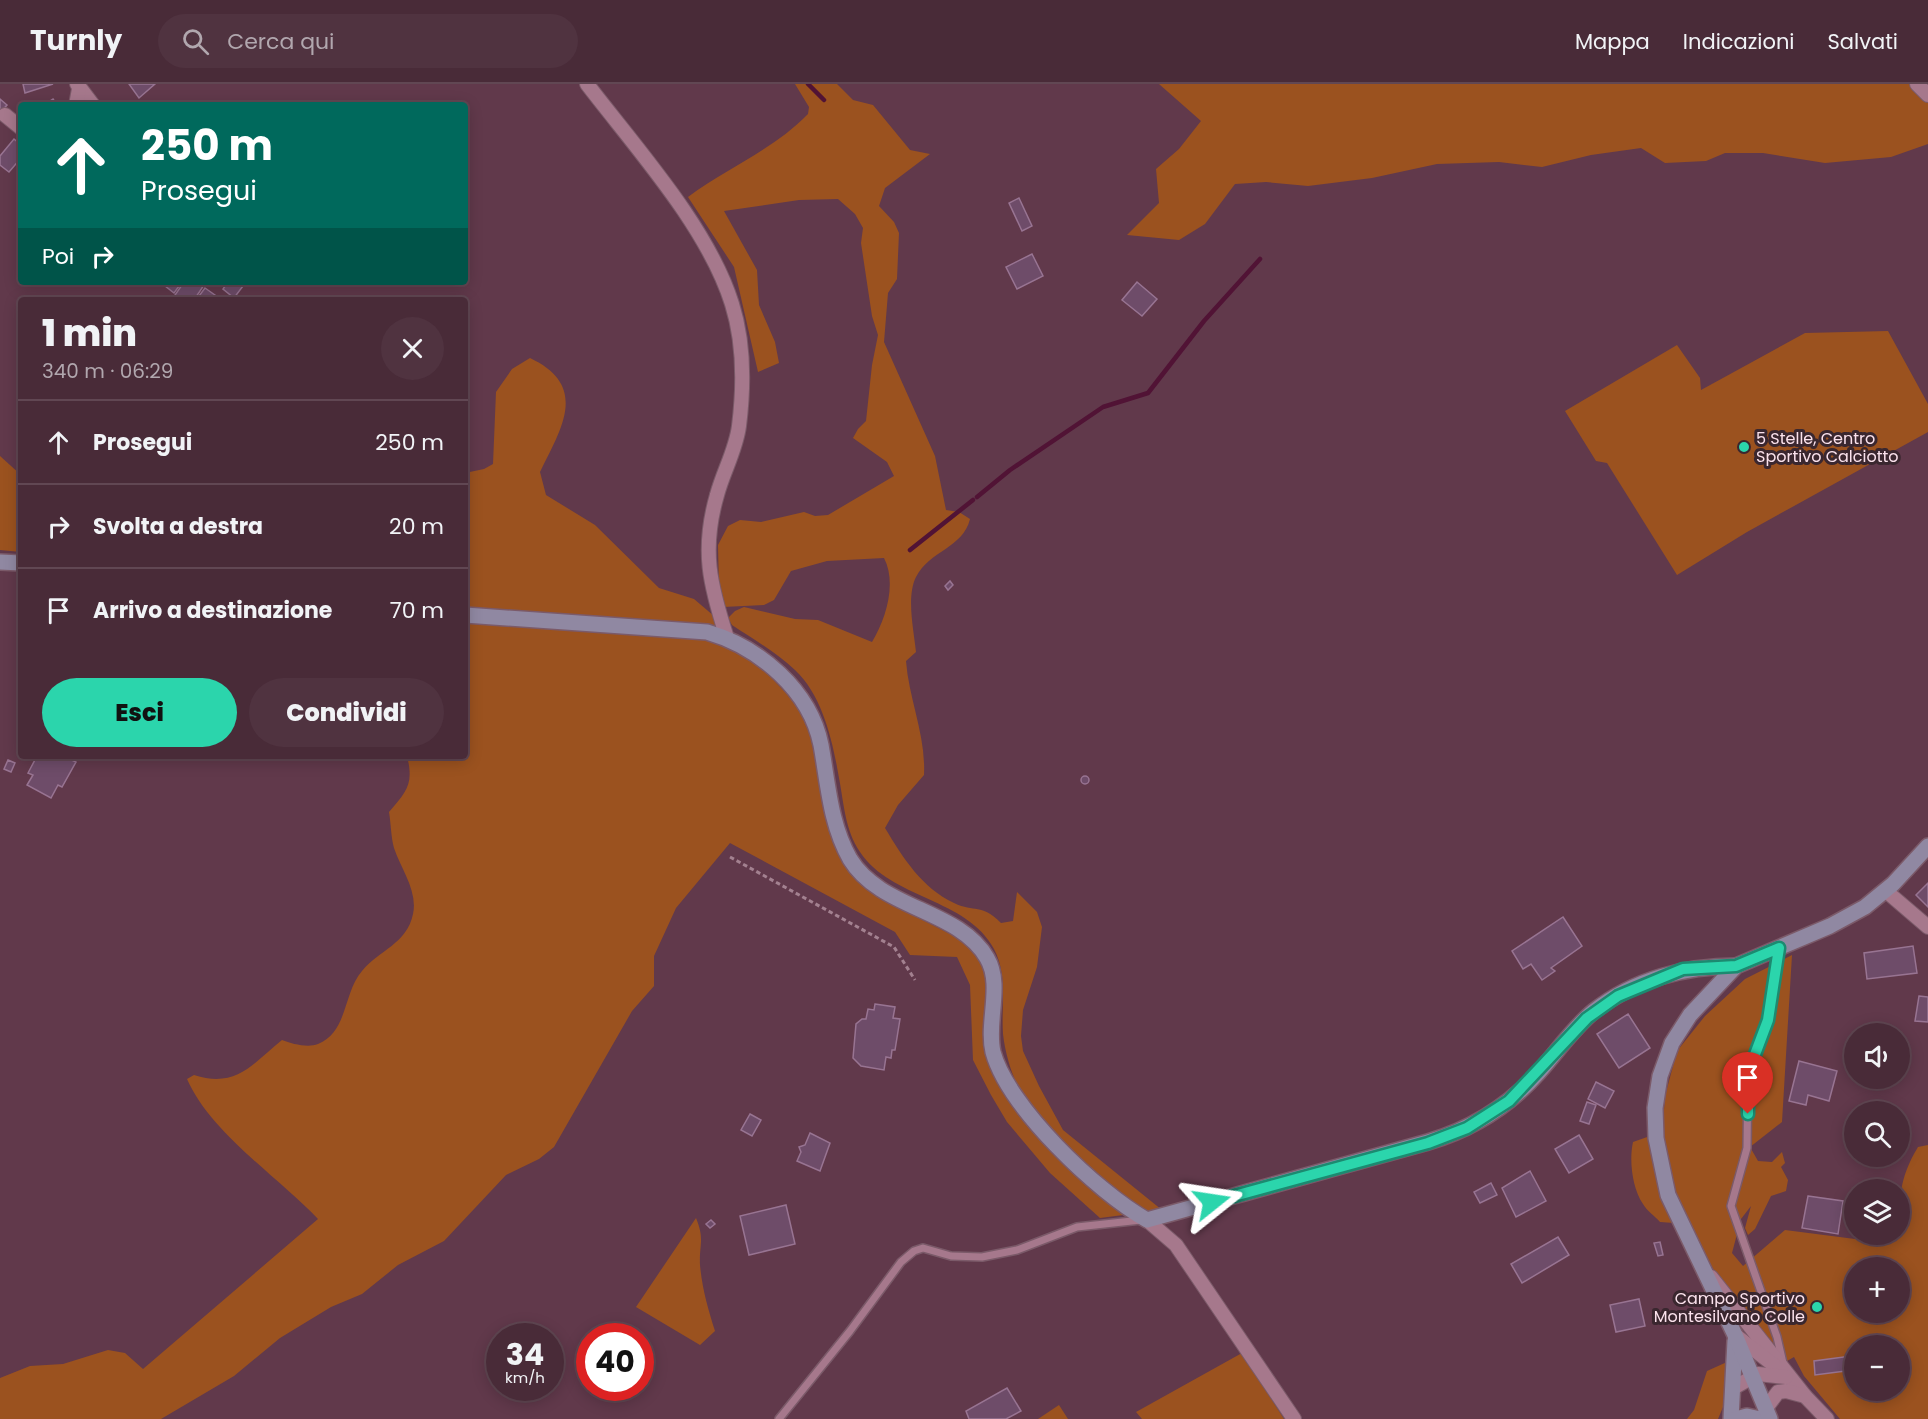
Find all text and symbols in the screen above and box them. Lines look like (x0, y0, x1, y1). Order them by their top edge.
search box (158, 14, 578, 68)
text: Turnly (30, 21, 122, 60)
icon: search (179, 25, 212, 58)
text: Cerca qui (227, 26, 335, 57)
text: Mappa (1575, 27, 1650, 56)
text: Indicazioni (1683, 27, 1795, 56)
text: Salvati (1828, 27, 1898, 56)
text: 250 m (141, 116, 273, 175)
icon: ahead (42, 126, 120, 204)
text: Prosegui (141, 172, 257, 209)
icon: right (86, 240, 119, 273)
text: Poi (42, 241, 74, 272)
text: 1 min (42, 308, 137, 359)
button: close (381, 317, 444, 380)
text: 340 m · 06:29 (42, 357, 173, 385)
icon: ahead (42, 426, 75, 459)
text: Prosegui (93, 427, 192, 458)
text: 250 m (375, 427, 444, 458)
place label: 5 Stelle, Centro Sportivo Calciotto (1756, 427, 1899, 468)
marker: 5 Stelle, Centro Sportivo Calciotto (1737, 440, 1751, 454)
icon: right (42, 510, 75, 543)
text: Svolta a destra (93, 511, 263, 542)
text: 20 m (389, 511, 444, 542)
icon: arrive (42, 594, 75, 627)
text: Arrivo a destinazione (93, 595, 332, 626)
text: 70 m (390, 595, 444, 626)
button: Esci (42, 678, 237, 747)
button: Condividi (249, 678, 444, 747)
map controls (1844, 1023, 1910, 1401)
button: sound (1844, 1023, 1910, 1089)
pin (1722, 1052, 1773, 1114)
icon: arrive (1731, 1061, 1764, 1094)
button: search (1844, 1101, 1910, 1167)
position arrow (1180, 1170, 1244, 1234)
button: layers (1844, 1179, 1910, 1245)
button: + (1844, 1257, 1910, 1323)
place label: Campo Sportivo Montesilvano Colle (1654, 1287, 1805, 1328)
marker: Campo Sportivo Montesilvano Colle (1810, 1300, 1824, 1314)
speed limit sign: 40 (576, 1323, 654, 1401)
text: 34 (506, 1333, 544, 1376)
button: − (1844, 1335, 1910, 1401)
text: km/h (505, 1367, 545, 1388)

